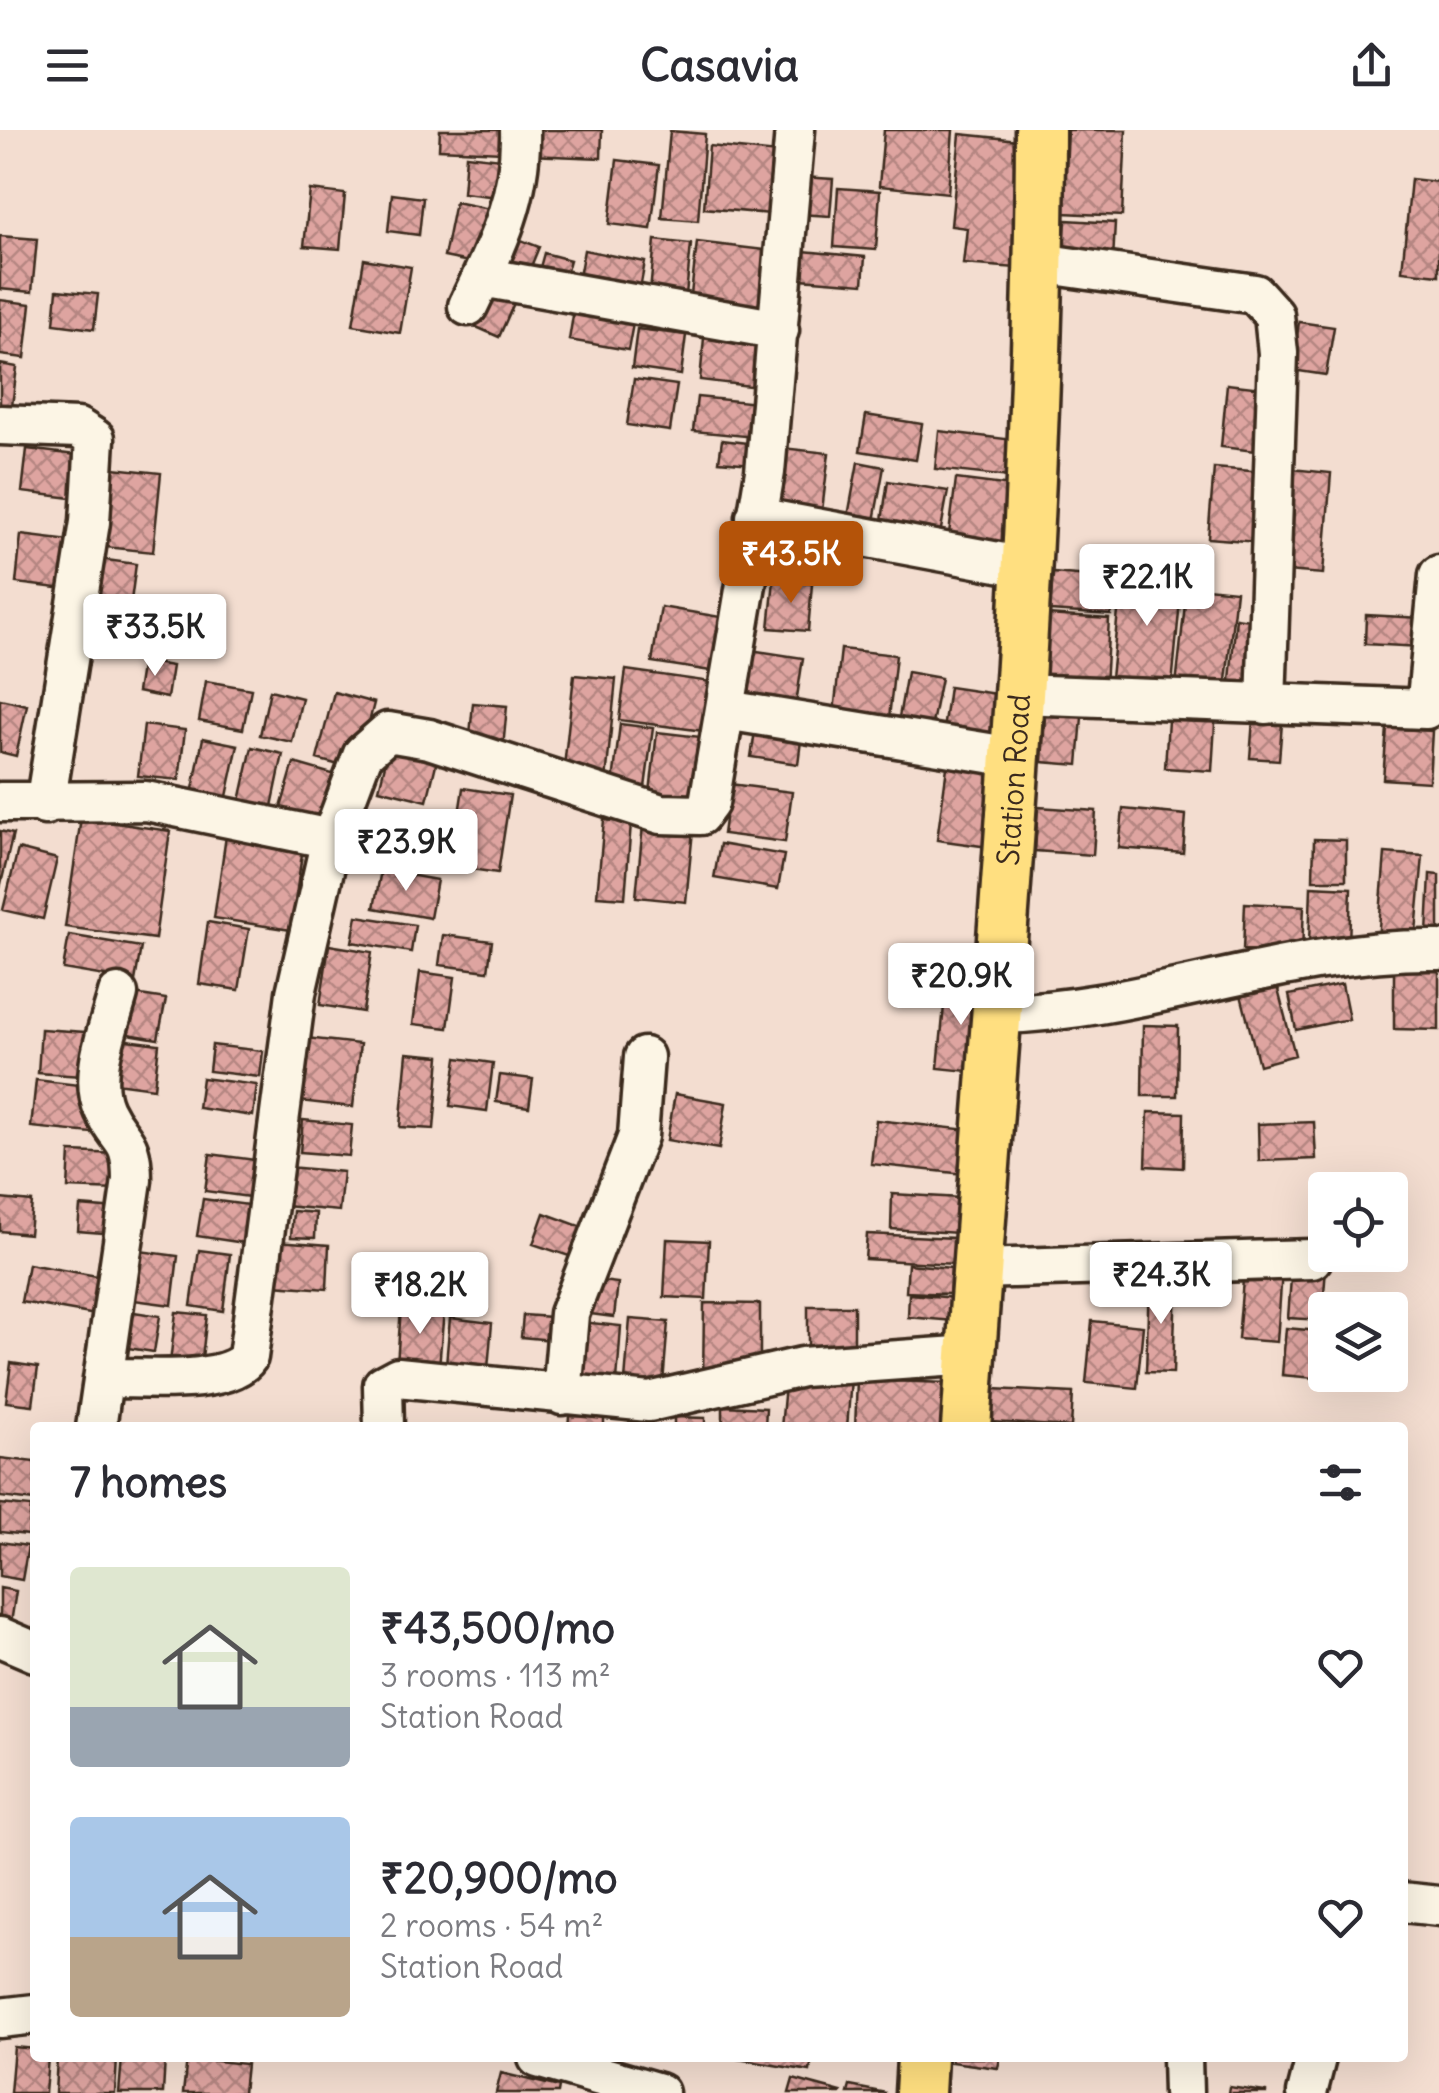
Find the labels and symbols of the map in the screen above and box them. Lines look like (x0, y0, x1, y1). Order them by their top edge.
pin: ₹43.5K (710, 521, 872, 606)
pin: ₹22.1K (1066, 544, 1228, 629)
pin: ₹33.5K (74, 594, 236, 679)
street label: Station Road (989, 693, 1038, 867)
pin: ₹23.9K (325, 809, 487, 894)
pin: ₹20.9K (880, 943, 1042, 1028)
pin: ₹24.3K (1080, 1242, 1242, 1327)
pin: ₹18.2K (339, 1252, 501, 1337)

